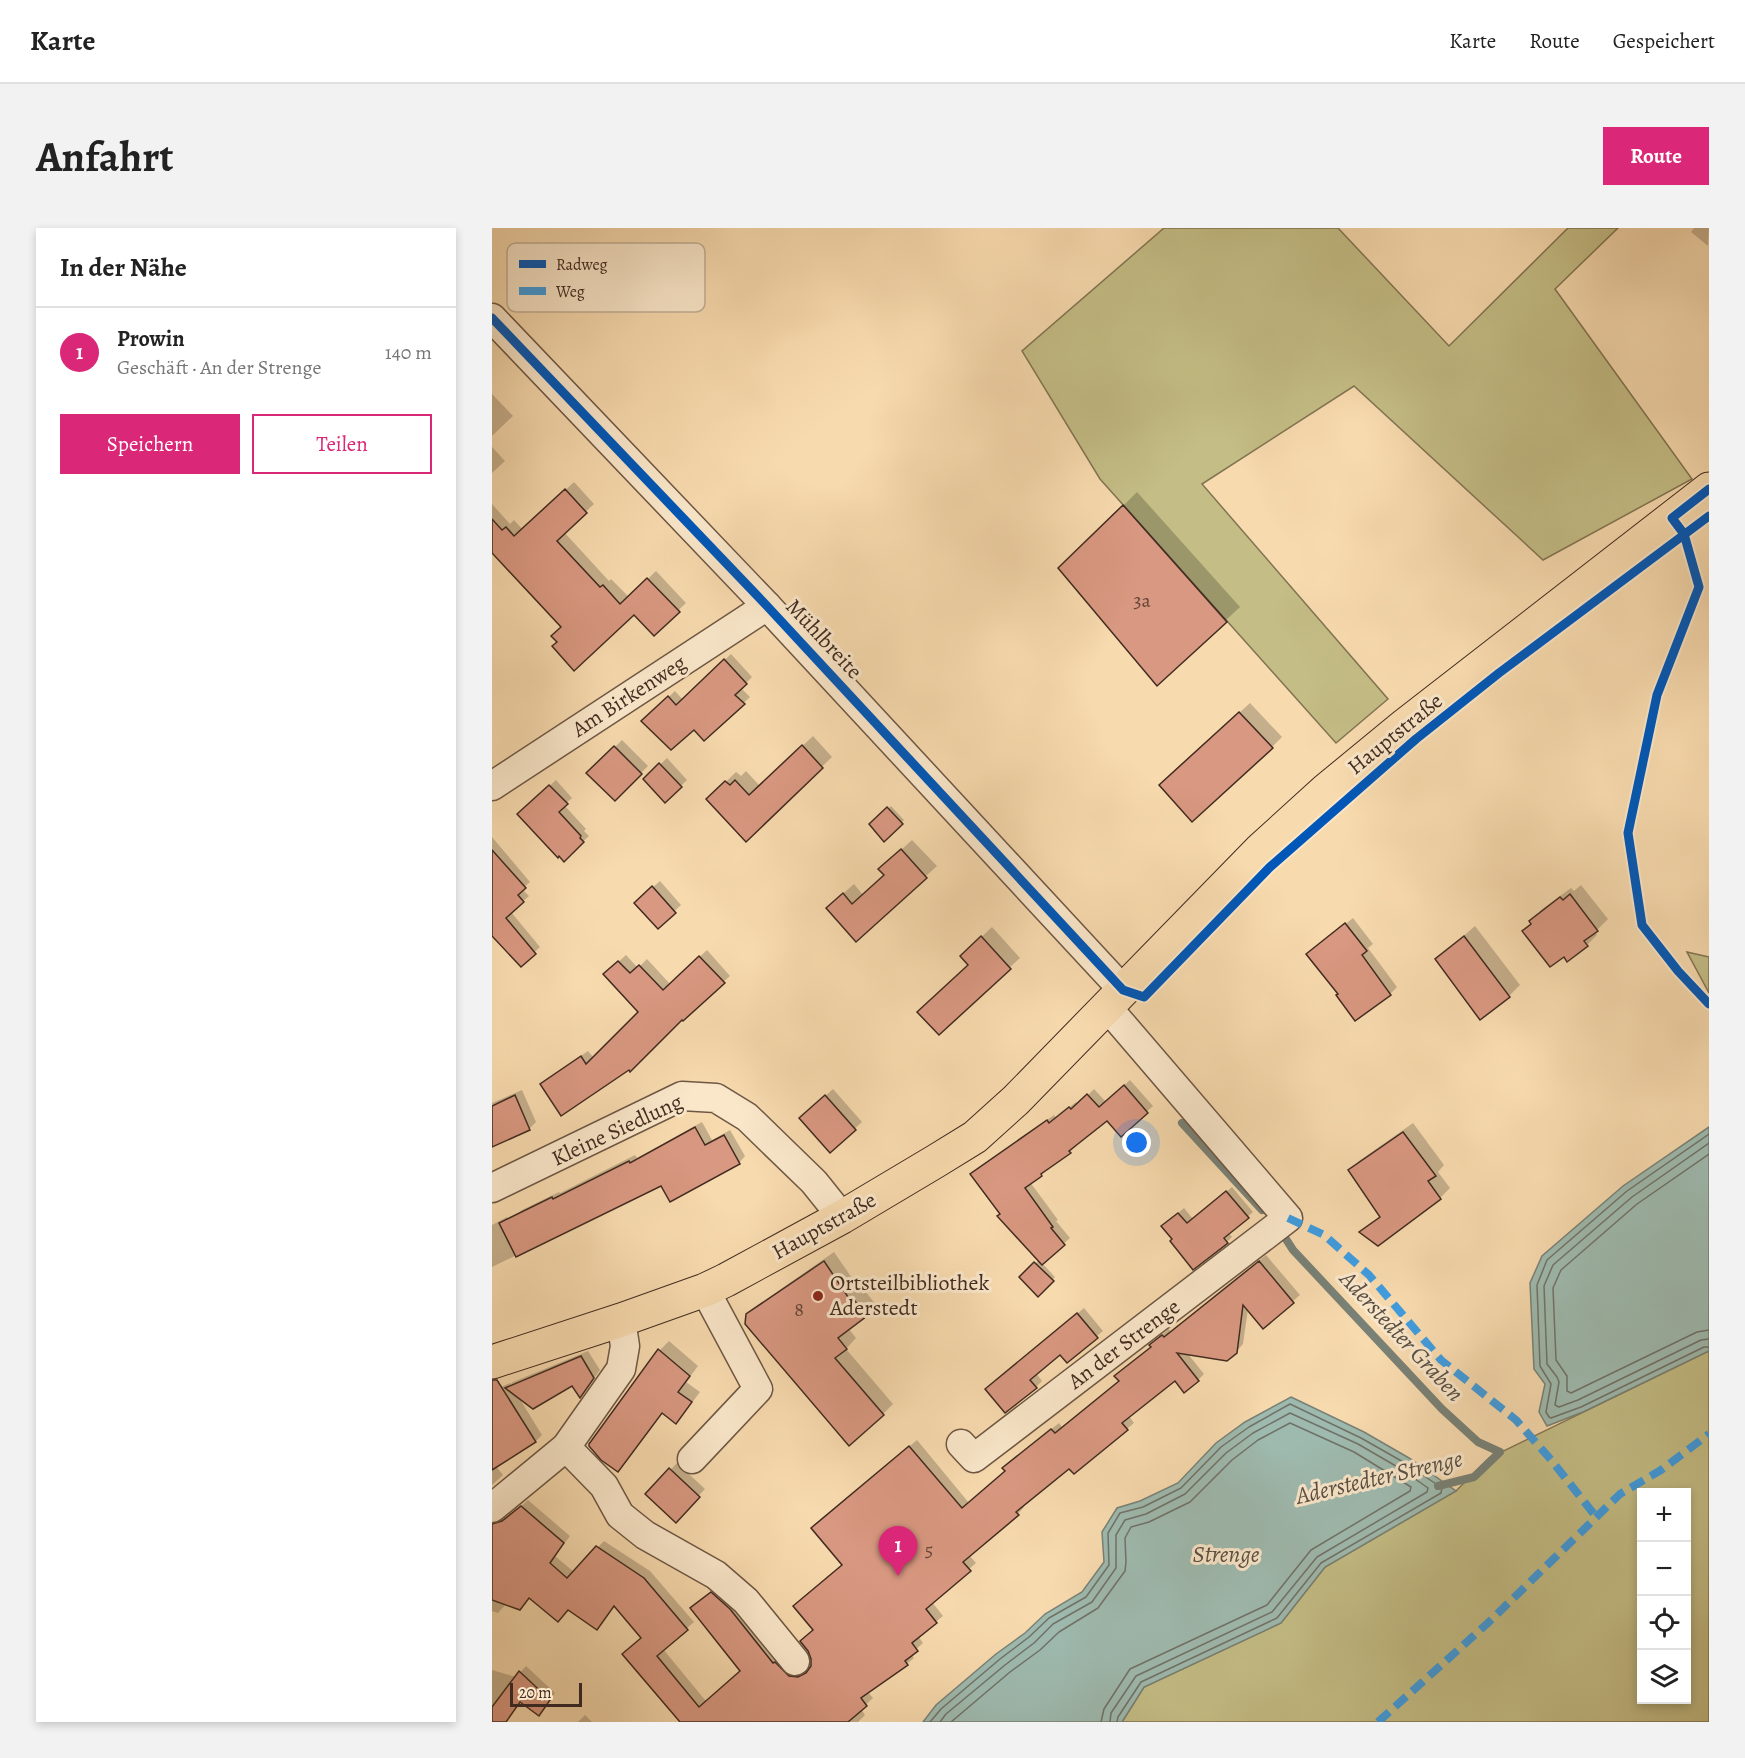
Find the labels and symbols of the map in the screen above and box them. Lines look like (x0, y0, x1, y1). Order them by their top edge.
legend (507, 243, 705, 312)
text: Radweg (556, 254, 608, 276)
text: Weg (555, 281, 585, 303)
house number: 3a (1133, 587, 1151, 614)
street label: Mühlbreite (779, 592, 869, 686)
street label: Am Birkenweg (565, 648, 692, 745)
street label: Hauptstraße (1341, 686, 1449, 782)
street label: Kleine Siedlung (547, 1087, 687, 1173)
your location (1122, 1128, 1151, 1157)
street label: Hauptstraße (767, 1185, 881, 1267)
water label: Aderstedter Graben (1331, 1262, 1471, 1409)
place label: Ortsteilbibliothek Aderstedt (829, 1268, 989, 1323)
marker: Ortsteilbibliothek Aderstedt (811, 1289, 825, 1303)
street label: An der Strenge (1061, 1292, 1186, 1397)
house number: 8 (794, 1296, 804, 1323)
water label: Aderstedter Strenge (1291, 1442, 1466, 1512)
pin: 1 (878, 1526, 918, 1576)
house number: 5 (925, 1536, 933, 1563)
water label: Strenge (1193, 1538, 1260, 1570)
scale bar (510, 1680, 582, 1708)

